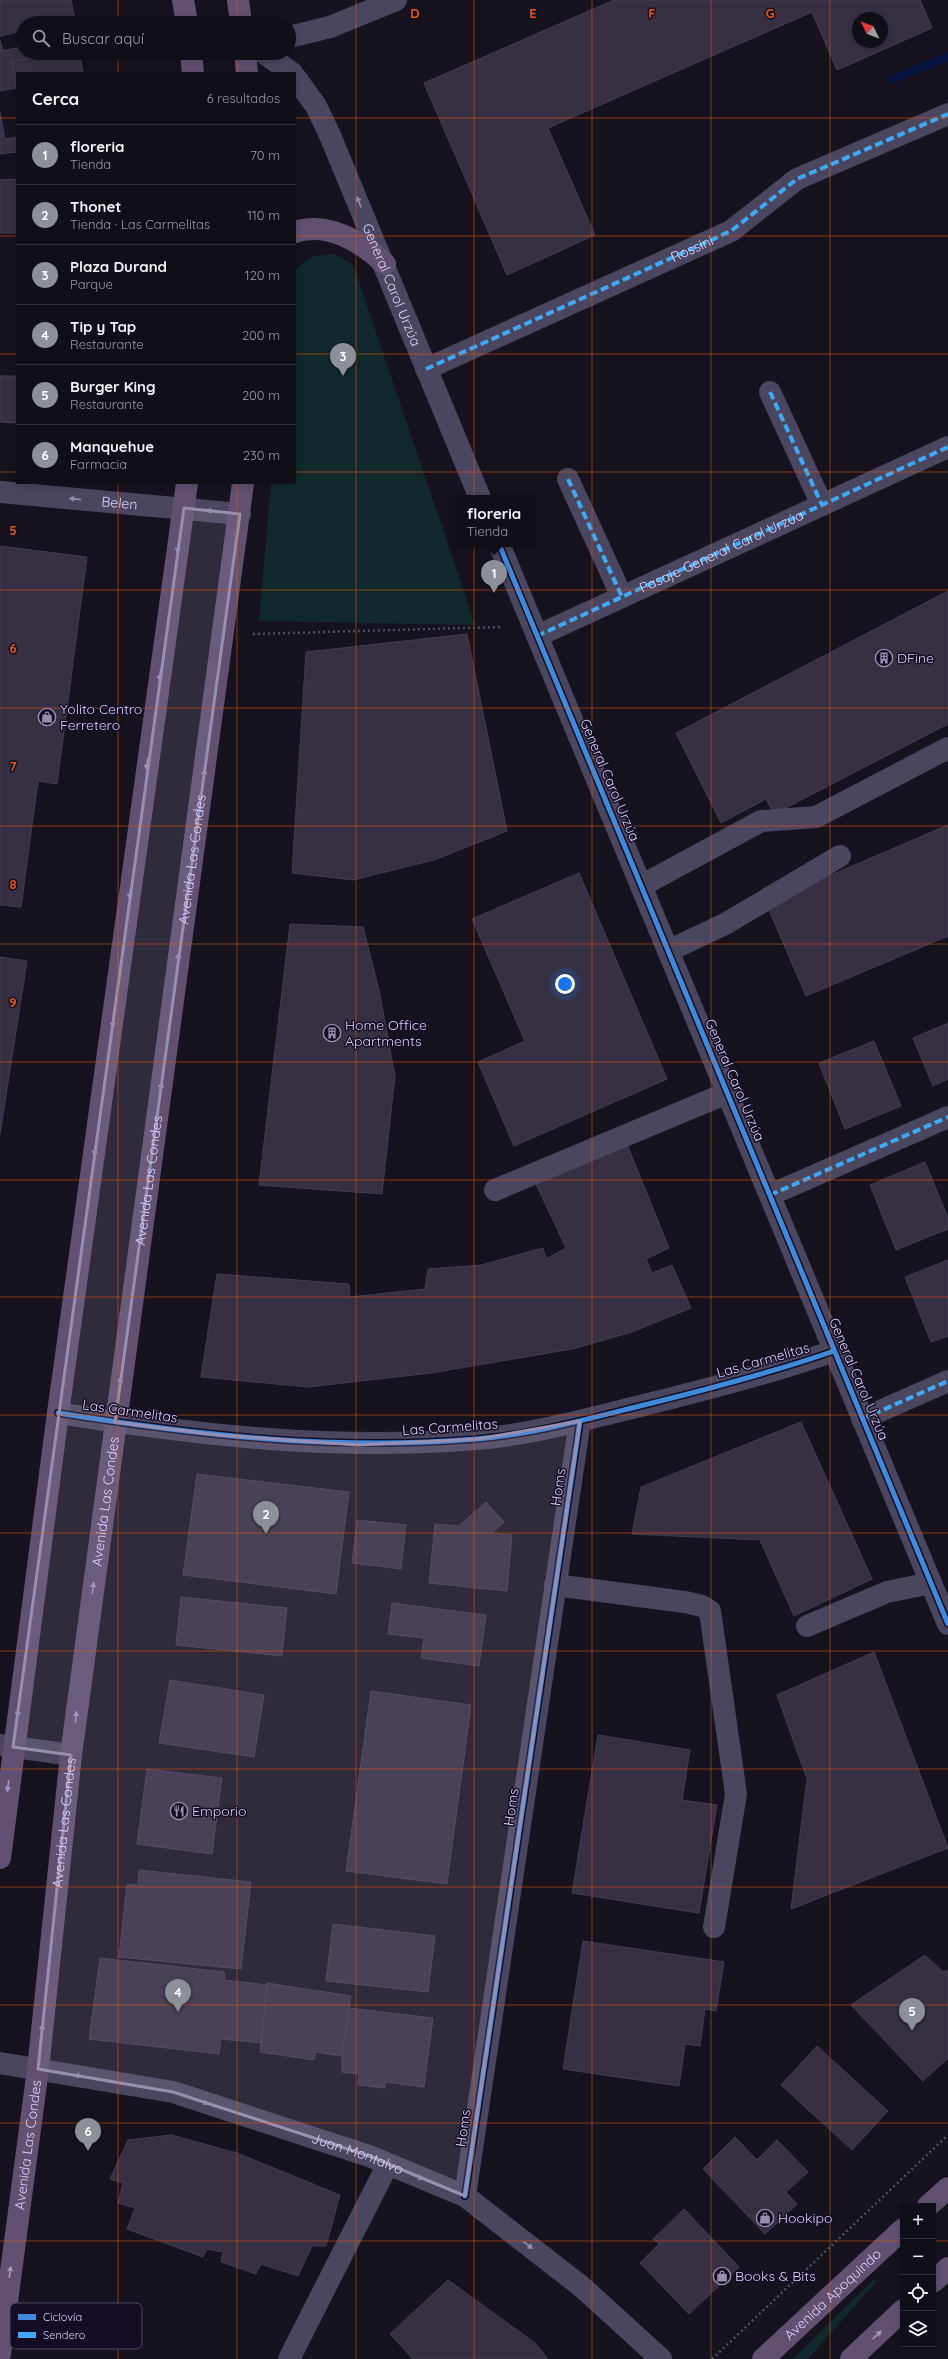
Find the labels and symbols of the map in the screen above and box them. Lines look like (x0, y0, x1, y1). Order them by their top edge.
text: D (410, 5, 420, 21)
text: E (529, 5, 537, 21)
text: F (648, 5, 656, 21)
text: G (765, 5, 775, 21)
north arrow (852, 12, 888, 48)
one-way arrow (355, 196, 361, 208)
street label: General Carol Urzúa (358, 221, 425, 349)
street label: Rossini (668, 231, 716, 266)
pin: 3 (330, 343, 356, 376)
street label: Belen (101, 492, 138, 514)
one-way arrow (69, 496, 81, 502)
street label: Pasaje General Carol Urzúa (636, 506, 806, 597)
one-way arrow (206, 508, 218, 514)
text: 5 (9, 522, 17, 538)
one-way arrow (175, 541, 181, 553)
pin: 1 (481, 560, 507, 593)
text: 6 (9, 640, 17, 656)
building icon: DFine (874, 648, 894, 668)
place label: DFine (897, 649, 934, 667)
one-way arrow (157, 669, 163, 681)
place label: Yolito Centro Ferretero (60, 700, 142, 734)
shop icon: Yolito Centro Ferretero (37, 707, 57, 727)
street label: General Carol Urzúa (576, 716, 644, 844)
text: 7 (9, 758, 17, 774)
one-way arrow (144, 758, 150, 770)
one-way arrow (200, 769, 207, 781)
street label: Avenida Las Condes (174, 793, 210, 925)
text: 8 (9, 876, 17, 892)
one-way arrow (127, 887, 134, 899)
one-way arrow (175, 953, 181, 965)
your location (555, 974, 575, 994)
text: 9 (9, 994, 17, 1010)
one-way arrow (110, 1016, 116, 1028)
place label: Home Office Apartments (345, 1016, 427, 1050)
street label: General Carol Urzúa (701, 1016, 769, 1144)
building icon: Home Office Apartments (322, 1023, 342, 1043)
one-way arrow (158, 1082, 164, 1094)
street label: Avenida Las Condes (131, 1114, 166, 1247)
one-way arrow (92, 1144, 98, 1157)
street label: General Carol Urzúa (825, 1315, 893, 1443)
street label: Las Carmelitas (714, 1338, 812, 1382)
one-way arrow (117, 1377, 123, 1389)
street label: Las Carmelitas (81, 1395, 179, 1427)
street label: Las Carmelitas (401, 1415, 499, 1439)
street label: Avenida Las Condes (88, 1436, 123, 1568)
street label: Homs (546, 1467, 570, 1507)
pin: 2 (253, 1501, 279, 1534)
one-way arrow (90, 1582, 96, 1594)
one-way arrow (15, 1705, 21, 1717)
one-way arrow (73, 1711, 79, 1723)
street label: Avenida Las Condes (48, 1757, 80, 1889)
one-way arrow (5, 1780, 12, 1792)
street label: Homs (499, 1787, 523, 1827)
restaurant icon: Emporio (169, 1801, 189, 1821)
place label: Emporio (192, 1802, 247, 1820)
pin: 4 (165, 1979, 191, 2012)
pin: 5 (899, 1998, 925, 2031)
one-way arrow (39, 2024, 45, 2036)
one-way arrow (70, 2073, 82, 2079)
street label: Avenida Las Condes (10, 2079, 45, 2211)
one-way arrow (198, 2099, 210, 2105)
street label: Homs (451, 2108, 475, 2148)
pin: 6 (75, 2118, 101, 2151)
street label: Juan Montalvo (309, 2129, 406, 2178)
one-way arrow (413, 2174, 424, 2180)
shop icon: Hookipo (755, 2208, 775, 2228)
place label: Hookipo (778, 2209, 832, 2227)
one-way arrow (522, 2241, 533, 2249)
street label: Avenida Apoquindo (780, 2245, 885, 2344)
one-way arrow (7, 2265, 13, 2278)
shop icon: Books & Bits (712, 2266, 732, 2286)
place label: Books & Bits (735, 2267, 816, 2285)
legend (10, 2303, 142, 2349)
text: Ciclovía (43, 2310, 82, 2324)
text: Sendero (43, 2328, 86, 2342)
one-way arrow (872, 2330, 882, 2339)

